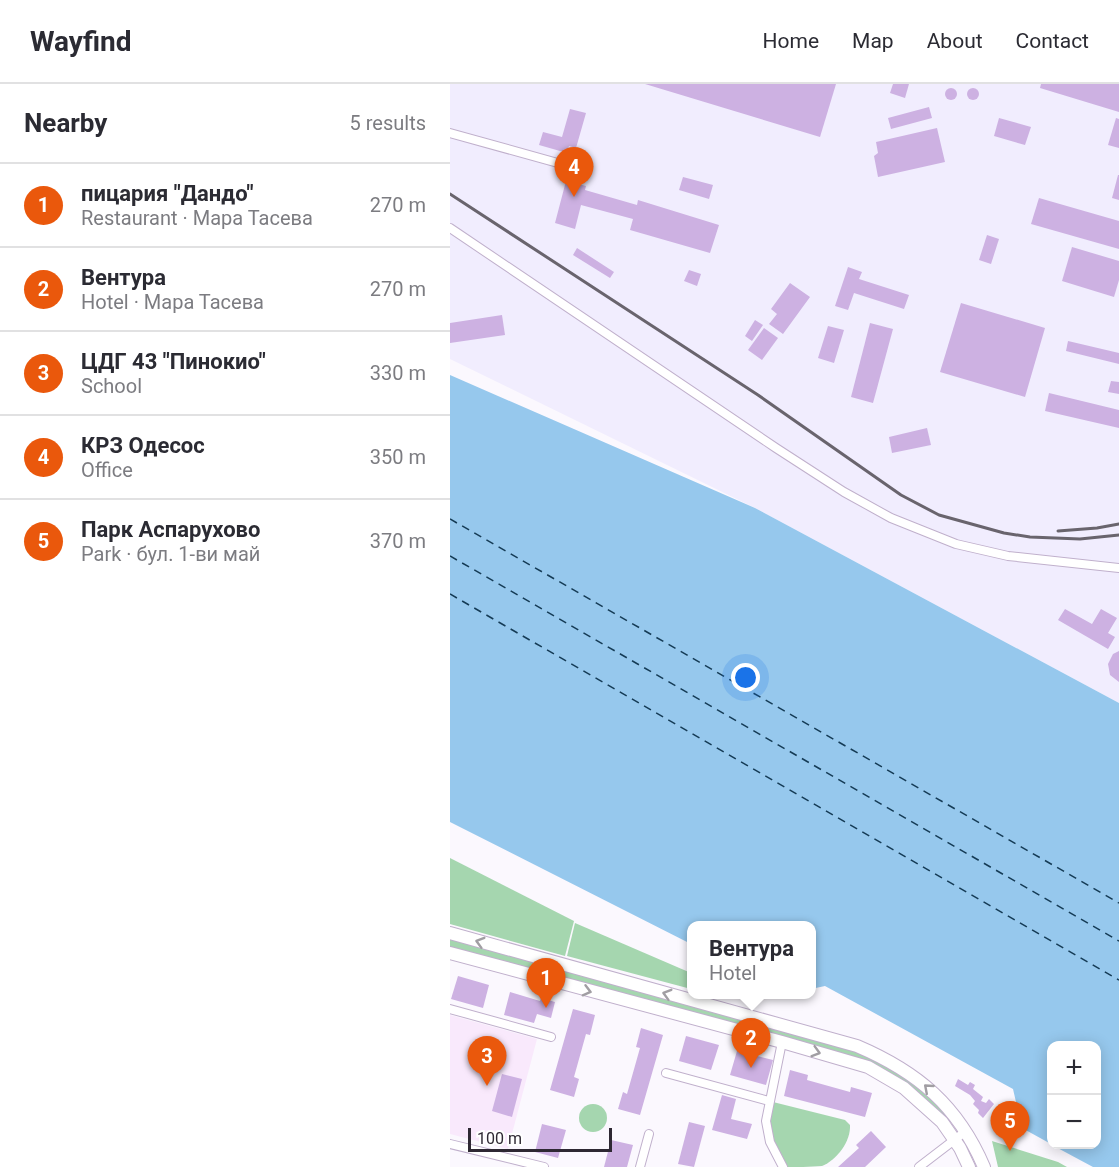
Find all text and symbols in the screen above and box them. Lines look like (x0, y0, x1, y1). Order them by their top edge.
text: Wayfind (30, 25, 131, 58)
text: Home (763, 29, 819, 53)
text: Map (852, 29, 894, 53)
text: About (927, 29, 983, 53)
text: Contact (1016, 29, 1089, 53)
text: Nearby (24, 108, 107, 138)
text: 5 results (350, 111, 426, 135)
pin: 4 (554, 147, 594, 197)
text: пицария "Дандо" (81, 181, 254, 206)
text: 1 (38, 193, 49, 217)
text: 270 m (370, 193, 426, 217)
text: Restaurant · Мара Тасева (81, 206, 313, 230)
text: Вентура (81, 265, 166, 290)
text: 2 (38, 277, 49, 301)
text: 270 m (370, 277, 426, 301)
text: Hotel · Мара Тасева (81, 290, 264, 314)
text: ЦДГ 43 "Пинокио" (81, 349, 266, 374)
text: 3 (38, 361, 49, 385)
text: 330 m (370, 361, 426, 385)
text: School (81, 374, 142, 398)
text: КРЗ Одесос (81, 433, 205, 458)
text: 4 (38, 445, 49, 469)
text: 350 m (370, 445, 426, 469)
text: Office (81, 458, 133, 482)
text: Парк Аспарухово (81, 517, 260, 542)
text: 5 (38, 529, 49, 553)
text: 370 m (370, 529, 426, 553)
text: Park · бул. 1-ви май (81, 542, 260, 566)
your location (731, 663, 760, 692)
popup (687, 921, 816, 999)
text: Вентура (709, 936, 794, 961)
one-way arrow (475, 937, 485, 949)
pin: 1 (526, 958, 566, 1008)
text: Hotel (709, 961, 757, 985)
one-way arrow (582, 983, 592, 996)
one-way arrow (662, 989, 672, 1002)
pin: 2 (732, 1018, 770, 1068)
pin: 3 (468, 1036, 507, 1086)
map controls (1047, 1041, 1101, 1149)
button: + (1047, 1041, 1101, 1095)
one-way arrow (811, 1045, 821, 1057)
one-way arrow (924, 1084, 934, 1095)
button: − (1047, 1095, 1101, 1149)
pin: 5 (990, 1102, 1030, 1151)
scale bar (468, 1125, 612, 1152)
text: 100 m (477, 1129, 522, 1148)

